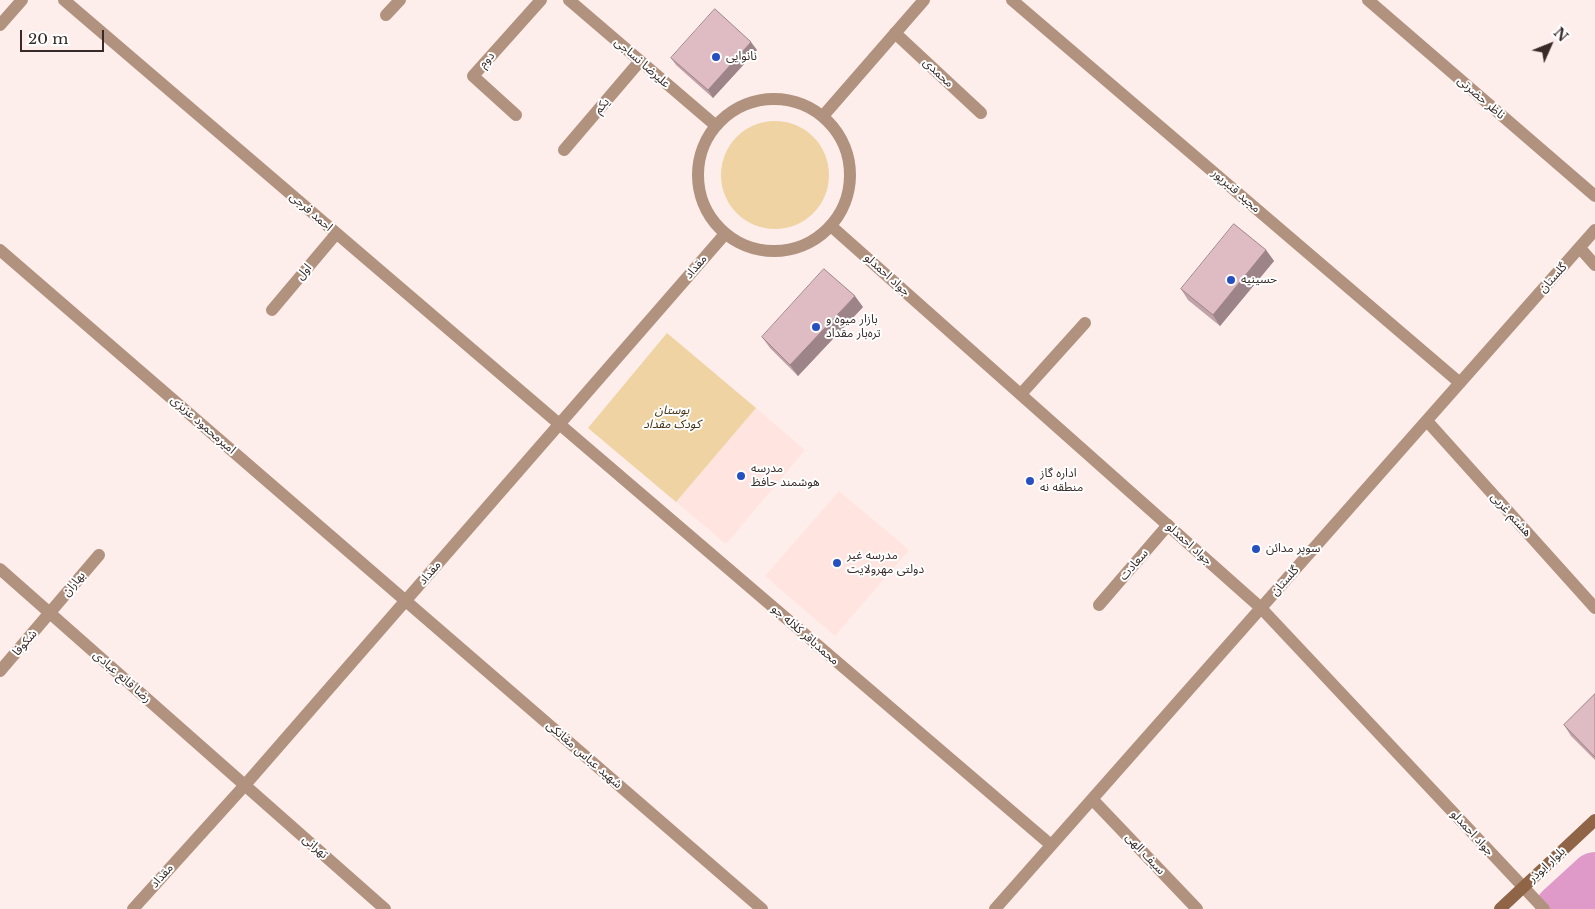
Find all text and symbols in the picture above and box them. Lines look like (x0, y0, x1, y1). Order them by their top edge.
scale bar (22, 20, 106, 52)
north arrow (1525, 20, 1575, 70)
text: N (1550, 24, 1572, 46)
text: 20 m (28, 29, 68, 48)
street label: علیرضا نساجی (611, 35, 673, 91)
street label: دوم (476, 49, 498, 71)
place label: نانوایی (726, 50, 757, 64)
marker: نانوایی (710, 51, 722, 63)
street label: محمدی (920, 55, 956, 91)
street label: ناظر حضرتی (1454, 73, 1508, 123)
street label: یکم (591, 95, 613, 117)
street label: مجید قنبرپور (1209, 166, 1263, 216)
street label: احمد فرجی (287, 189, 335, 235)
street label: جواد احمدلو (861, 251, 913, 299)
street label: مقداد (682, 252, 710, 282)
street label: گلستان (1536, 260, 1570, 296)
street label: اول (293, 261, 315, 283)
place label: حسینیه (1241, 273, 1277, 287)
marker: حسینیه (1225, 274, 1237, 286)
place label: بازار میوه و تره‌بار مقداد (826, 313, 880, 341)
marker: بازار میوه و تره‌بار مقداد (810, 321, 822, 333)
street label: امیرمحمود عزیزی (168, 393, 238, 457)
park label: بوستان کودک مقداد (643, 404, 701, 432)
place label: مدرسه هوشمند حافظ (751, 462, 820, 490)
place label: اداره گاز منطقه نه (1040, 467, 1083, 495)
marker: مدرسه هوشمند حافظ (735, 470, 747, 482)
marker: اداره گاز منطقه نه (1024, 475, 1036, 487)
street label: هشتم غربی (1488, 490, 1534, 540)
street label: جواد احمدلو (1163, 520, 1215, 568)
place label: سوپر مدائن (1266, 542, 1320, 556)
marker: سوپر مدائن (1250, 543, 1262, 555)
street label: سعادت (1116, 546, 1152, 584)
place label: مدرسه غیر دولتی مهرولایت (847, 549, 924, 577)
marker: مدرسه غیر دولتی مهرولایت (831, 557, 843, 569)
street label: مقداد (416, 558, 444, 588)
street label: گلستان (1268, 563, 1302, 599)
street label: بهاران (59, 569, 89, 599)
street label: محمدباقر کلاله جو (768, 602, 842, 668)
street label: شکوفا (10, 627, 40, 659)
street label: رضا قانع عبادی (90, 648, 154, 706)
street label: شهید عباس مغانکی (543, 718, 625, 792)
street label: جواد احمدلو (1447, 807, 1497, 859)
street label: سیف الهی (1122, 830, 1168, 878)
street label: تهرانی (299, 832, 331, 862)
street label: بلوار ابوذر (1526, 844, 1568, 886)
street label: مقداد (148, 861, 176, 891)

